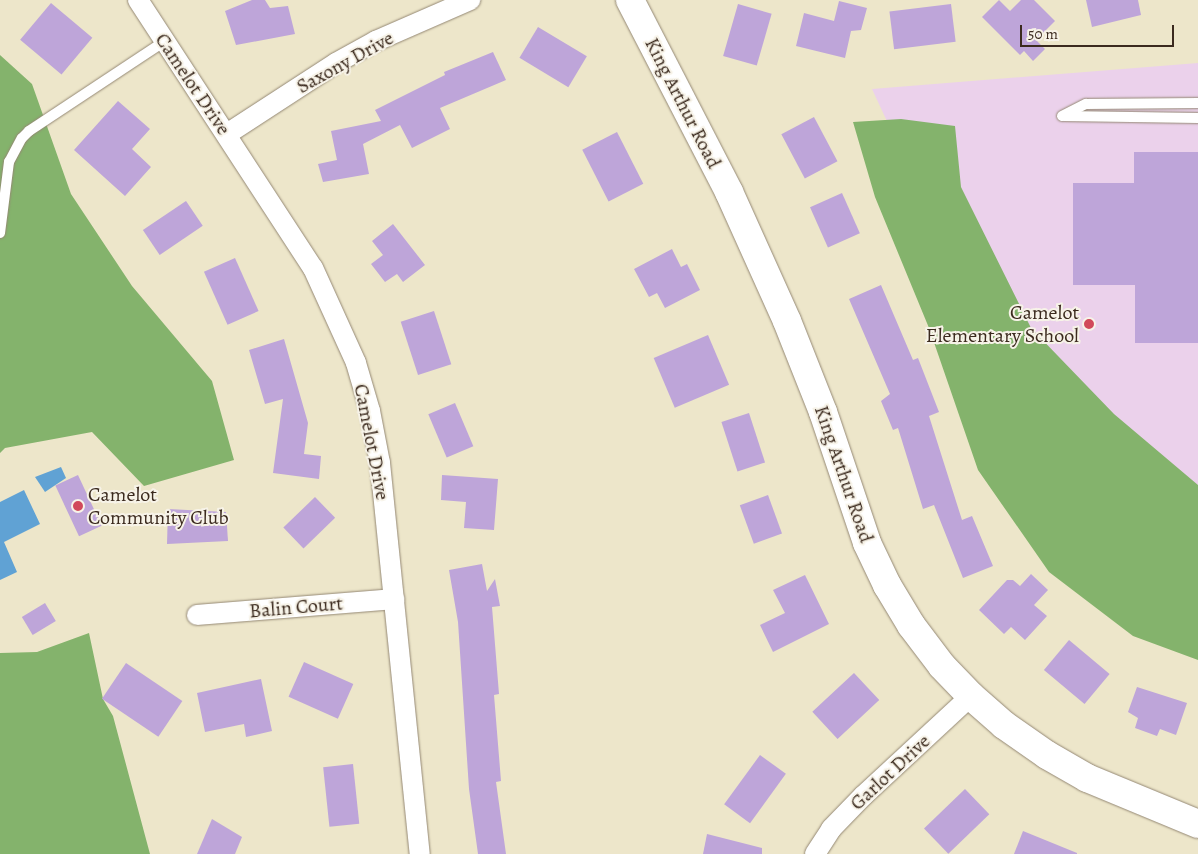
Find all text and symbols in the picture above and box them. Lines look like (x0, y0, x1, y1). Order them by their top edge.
scale bar (1023, 15, 1177, 47)
text: 50 m (1028, 24, 1058, 44)
street label: Saxony Drive (292, 26, 398, 98)
street label: Camelot Drive (150, 28, 236, 140)
street label: King Arthur Road (640, 34, 726, 172)
place label: Camelot Elementary School (926, 300, 1079, 347)
marker: Camelot Elementary School (1083, 318, 1095, 330)
street label: Camelot Drive (349, 382, 395, 502)
street label: King Arthur Road (809, 402, 879, 546)
place label: Camelot Community Club (88, 482, 229, 529)
marker: Camelot Community Club (72, 500, 84, 512)
street label: Balin Court (248, 591, 344, 623)
street label: Garlot Drive (845, 729, 935, 815)

